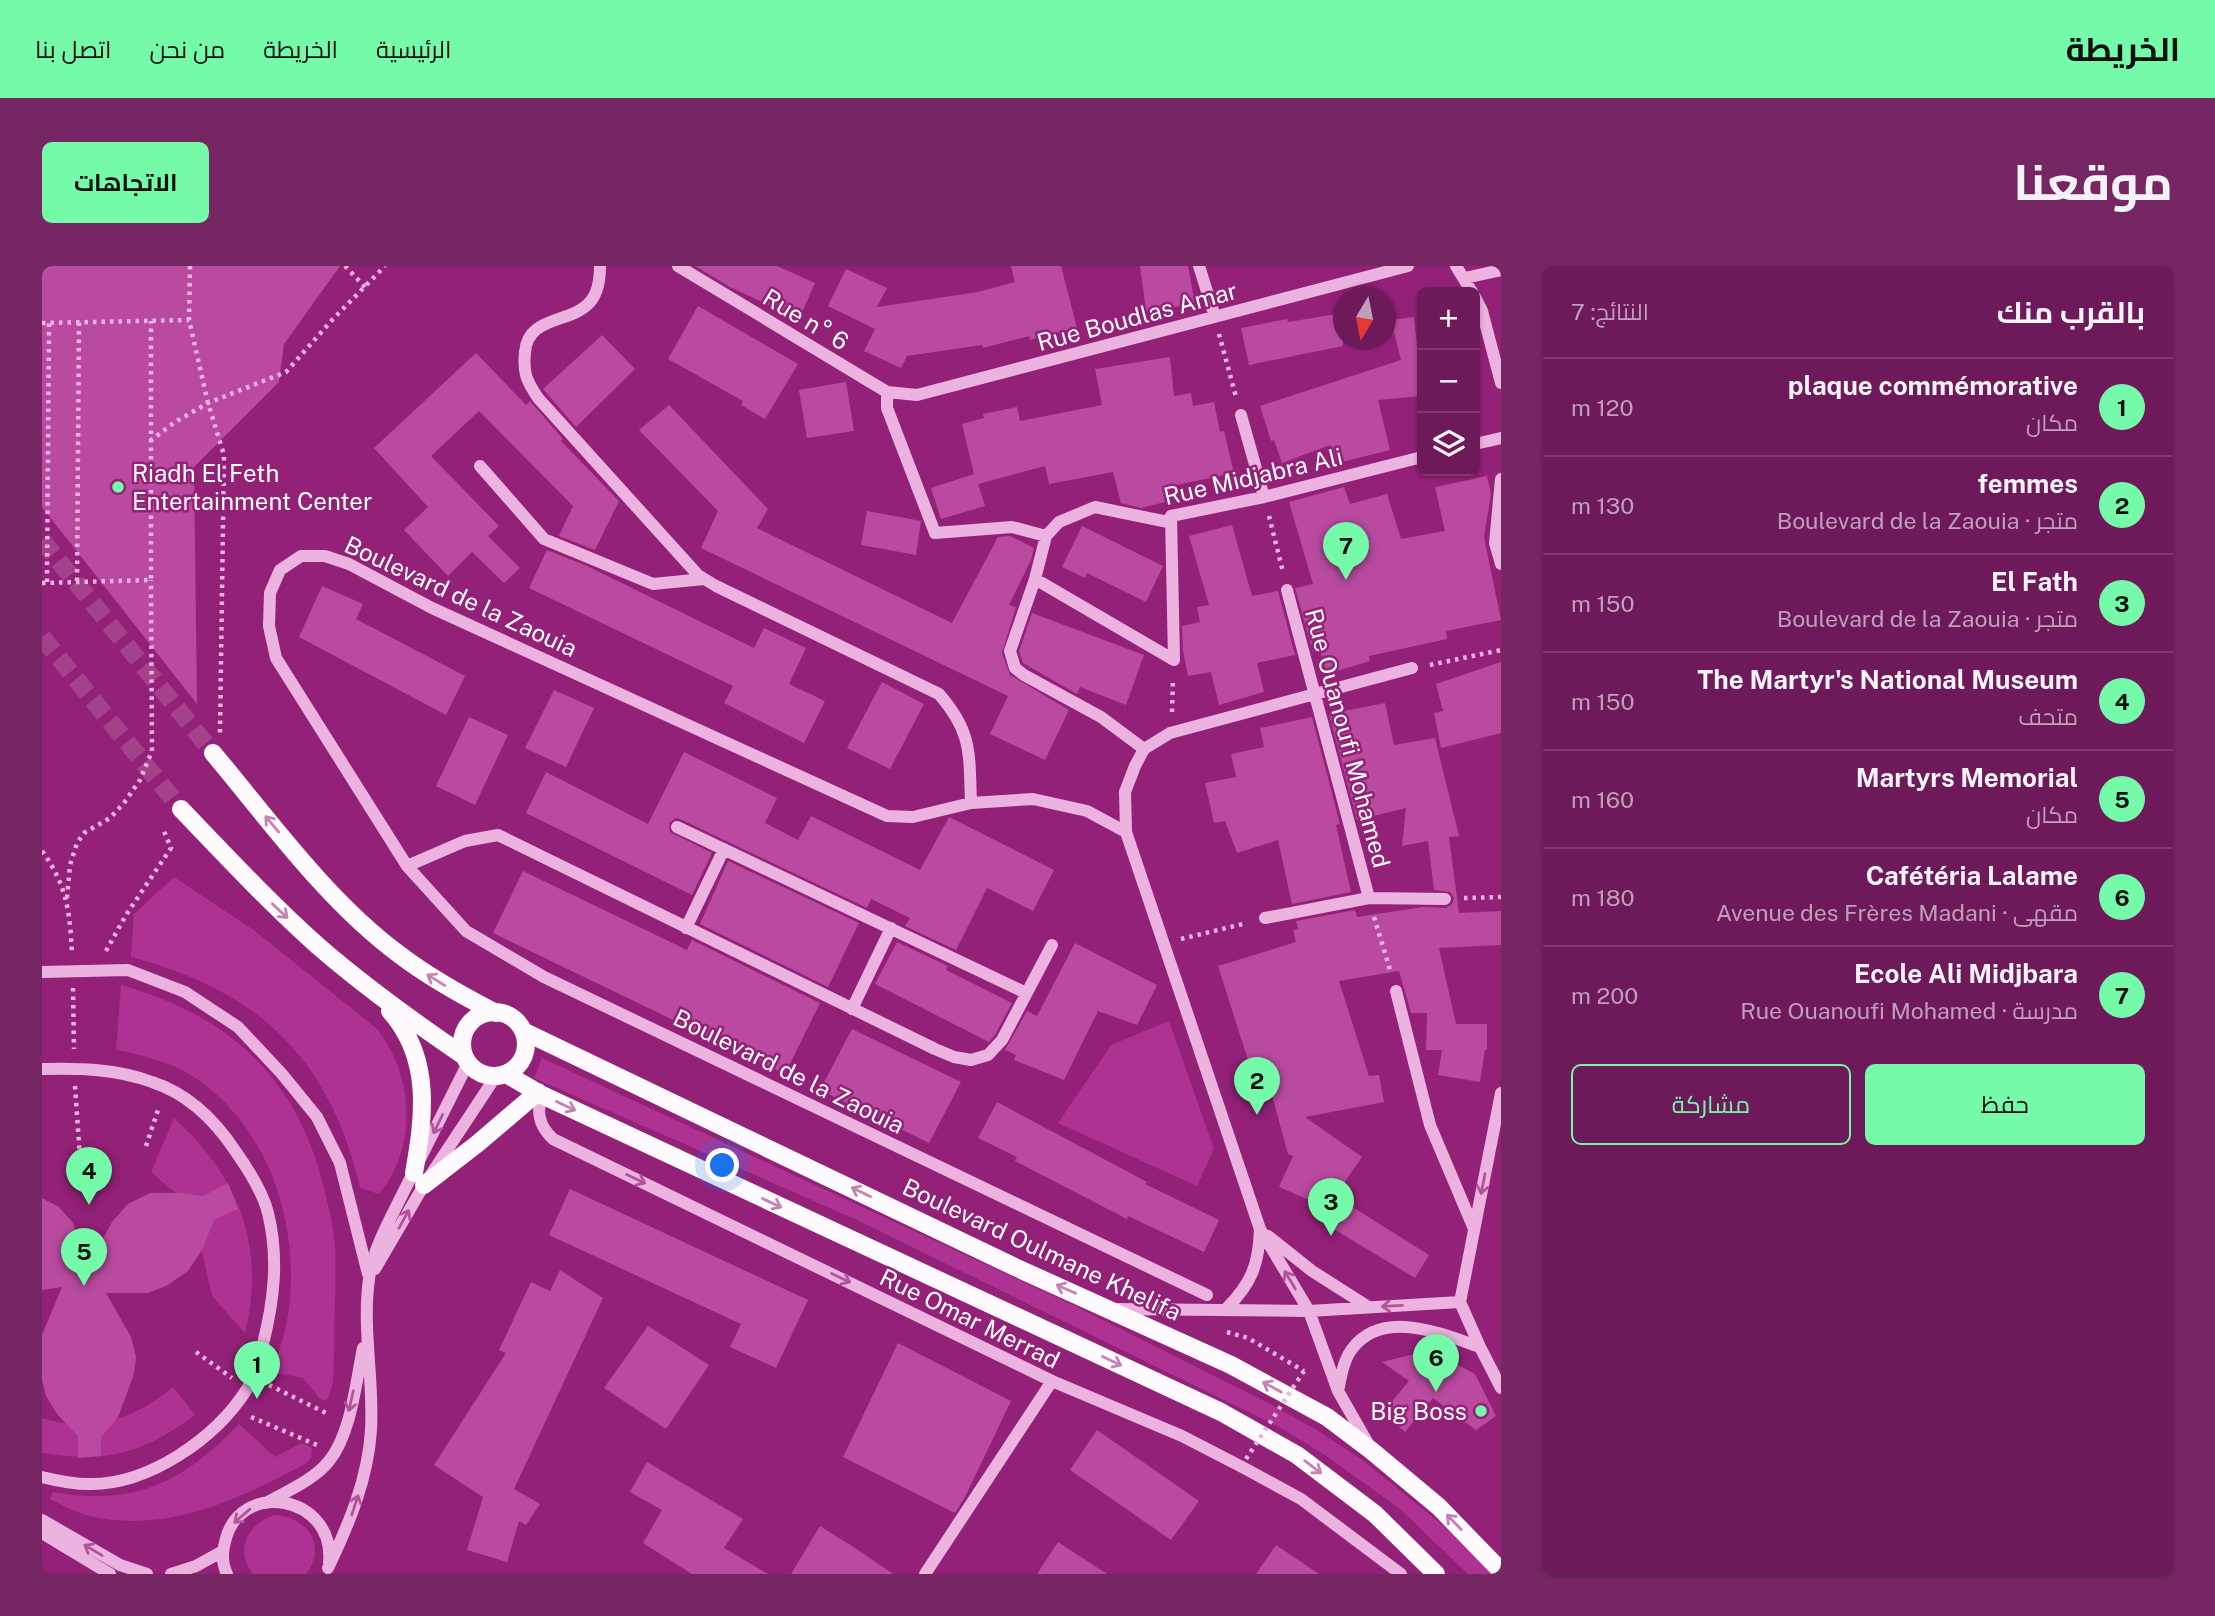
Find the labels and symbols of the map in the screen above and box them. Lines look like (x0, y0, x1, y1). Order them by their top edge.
street label: Rue Boudlas Amar (1034, 276, 1240, 356)
street label: Rue n° 6 (758, 283, 854, 355)
north arrow (1333, 287, 1396, 350)
street label: Rue Midjabra Ali (1161, 442, 1345, 510)
place label: Riadh El Feth Entertainment Center (132, 459, 372, 515)
marker: Riadh El Feth Entertainment Center (110, 479, 126, 495)
pin: 7 (1323, 522, 1369, 580)
street label: Boulevard de la Zaouia (340, 530, 582, 662)
street label: Rue Ouanoufi Mohamed (1300, 605, 1396, 871)
one-way arrow (264, 815, 280, 833)
one-way arrow (271, 903, 289, 919)
one-way arrow (427, 972, 447, 986)
street label: Boulevard de la Zaouia (669, 1003, 909, 1139)
pin: 2 (1234, 1057, 1280, 1115)
one-way arrow (555, 1100, 576, 1113)
one-way arrow (431, 1113, 445, 1134)
pin: 4 (66, 1147, 112, 1205)
your location (705, 1148, 739, 1182)
street label: Boulevard Oulmane Khelifa (898, 1172, 1186, 1326)
one-way arrow (1475, 1172, 1489, 1195)
one-way arrow (625, 1173, 646, 1186)
pin: 3 (1308, 1178, 1354, 1236)
one-way arrow (851, 1184, 872, 1198)
one-way arrow (761, 1196, 782, 1210)
one-way arrow (397, 1210, 411, 1230)
pin: 5 (61, 1228, 107, 1286)
street label: Rue Omar Merrad (876, 1262, 1064, 1374)
one-way arrow (1283, 1270, 1297, 1290)
one-way arrow (830, 1272, 851, 1286)
one-way arrow (1056, 1282, 1078, 1295)
one-way arrow (1381, 1299, 1404, 1312)
pin: 6 (1413, 1334, 1459, 1392)
pin: 1 (234, 1341, 280, 1399)
one-way arrow (1101, 1354, 1122, 1368)
one-way arrow (1262, 1380, 1283, 1393)
one-way arrow (344, 1389, 358, 1412)
place label: Big Boss (1370, 1397, 1467, 1425)
marker: Big Boss (1473, 1403, 1489, 1419)
one-way arrow (1303, 1459, 1321, 1474)
one-way arrow (350, 1495, 362, 1517)
one-way arrow (233, 1508, 251, 1524)
one-way arrow (1445, 1514, 1462, 1531)
one-way arrow (84, 1542, 104, 1556)

